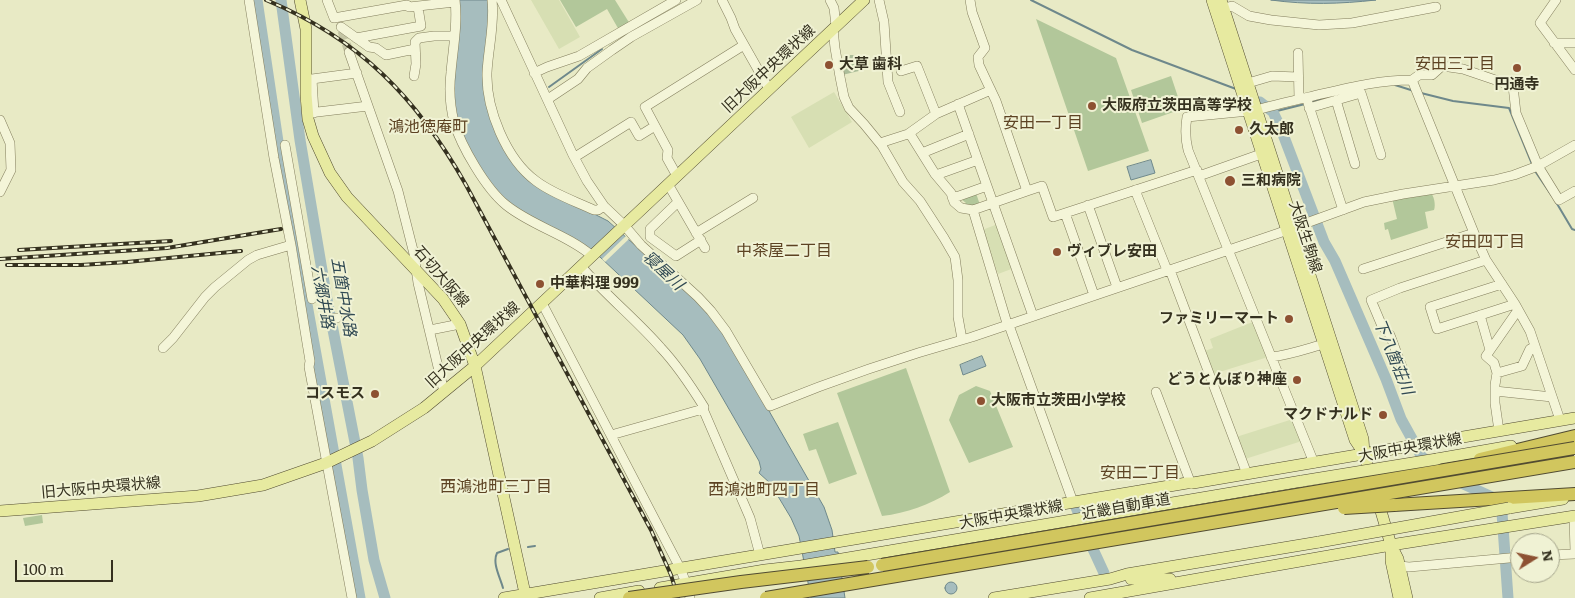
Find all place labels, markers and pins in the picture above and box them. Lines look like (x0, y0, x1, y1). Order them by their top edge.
place label: 大草 歯科 (839, 56, 902, 74)
marker: 大草 歯科 (823, 59, 835, 71)
marker: 円通寺 (1511, 62, 1523, 74)
place label: 円通寺 (1495, 76, 1539, 94)
place label: 大阪府立茨田高等学校 (1102, 97, 1252, 115)
marker: 大阪府立茨田高等学校 (1086, 100, 1098, 112)
place label: 久太郎 (1249, 121, 1294, 139)
marker: 久太郎 (1233, 124, 1245, 136)
place label: 三和病院 (1241, 172, 1301, 190)
marker: 三和病院 (1223, 174, 1237, 188)
place label: ヴィブレ安田 (1067, 243, 1157, 261)
marker: ヴィブレ安田 (1051, 246, 1063, 258)
place label: 中華料理 999 (550, 275, 639, 293)
marker: 中華料理 999 (534, 278, 546, 290)
place label: ファミリーマート (1159, 310, 1279, 328)
marker: ファミリーマート (1283, 313, 1295, 325)
place label: どうとんぼり神座 (1167, 371, 1287, 389)
marker: どうとんぼり神座 (1291, 374, 1303, 386)
place label: コスモス (305, 385, 365, 403)
marker: コスモス (369, 388, 381, 400)
place label: 大阪市立茨田小学校 (991, 392, 1126, 410)
marker: 大阪市立茨田小学校 (975, 395, 987, 407)
place label: マクドナルド (1283, 406, 1373, 424)
marker: マクドナルド (1377, 409, 1389, 421)

